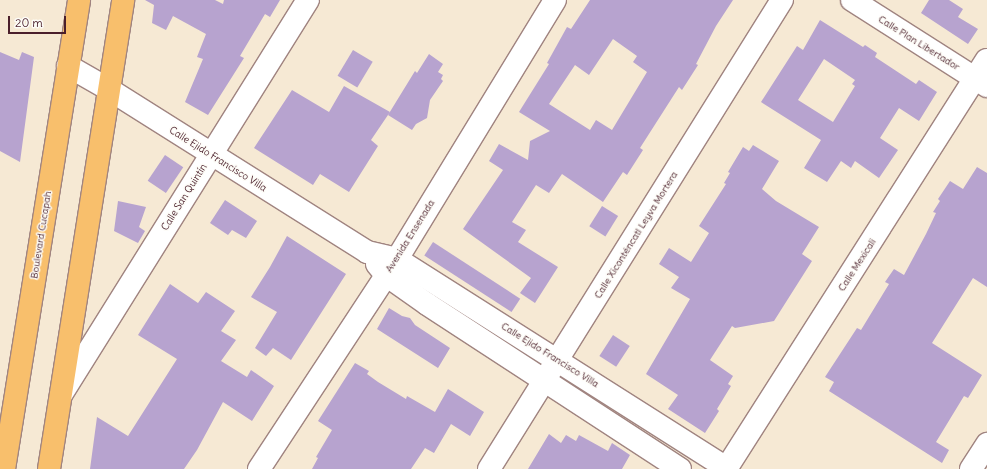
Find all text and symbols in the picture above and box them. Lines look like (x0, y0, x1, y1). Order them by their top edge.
scale bar (10, 8, 68, 34)
street label: Calle Plan Libertador (876, 13, 962, 73)
text: 20 m (15, 15, 43, 30)
street label: Calle Ejido Francisco Villa (167, 124, 269, 194)
street label: Calle San Quintín (159, 161, 209, 233)
street label: Calle Xiconténcatl Leyva Mortera (592, 169, 680, 301)
street label: Boulevard Cucapah (28, 190, 54, 280)
street label: Avenida Ensenada (383, 198, 437, 274)
street label: Calle Mexicali (836, 236, 878, 294)
street label: Calle Ejido Francisco Villa (499, 320, 601, 390)

